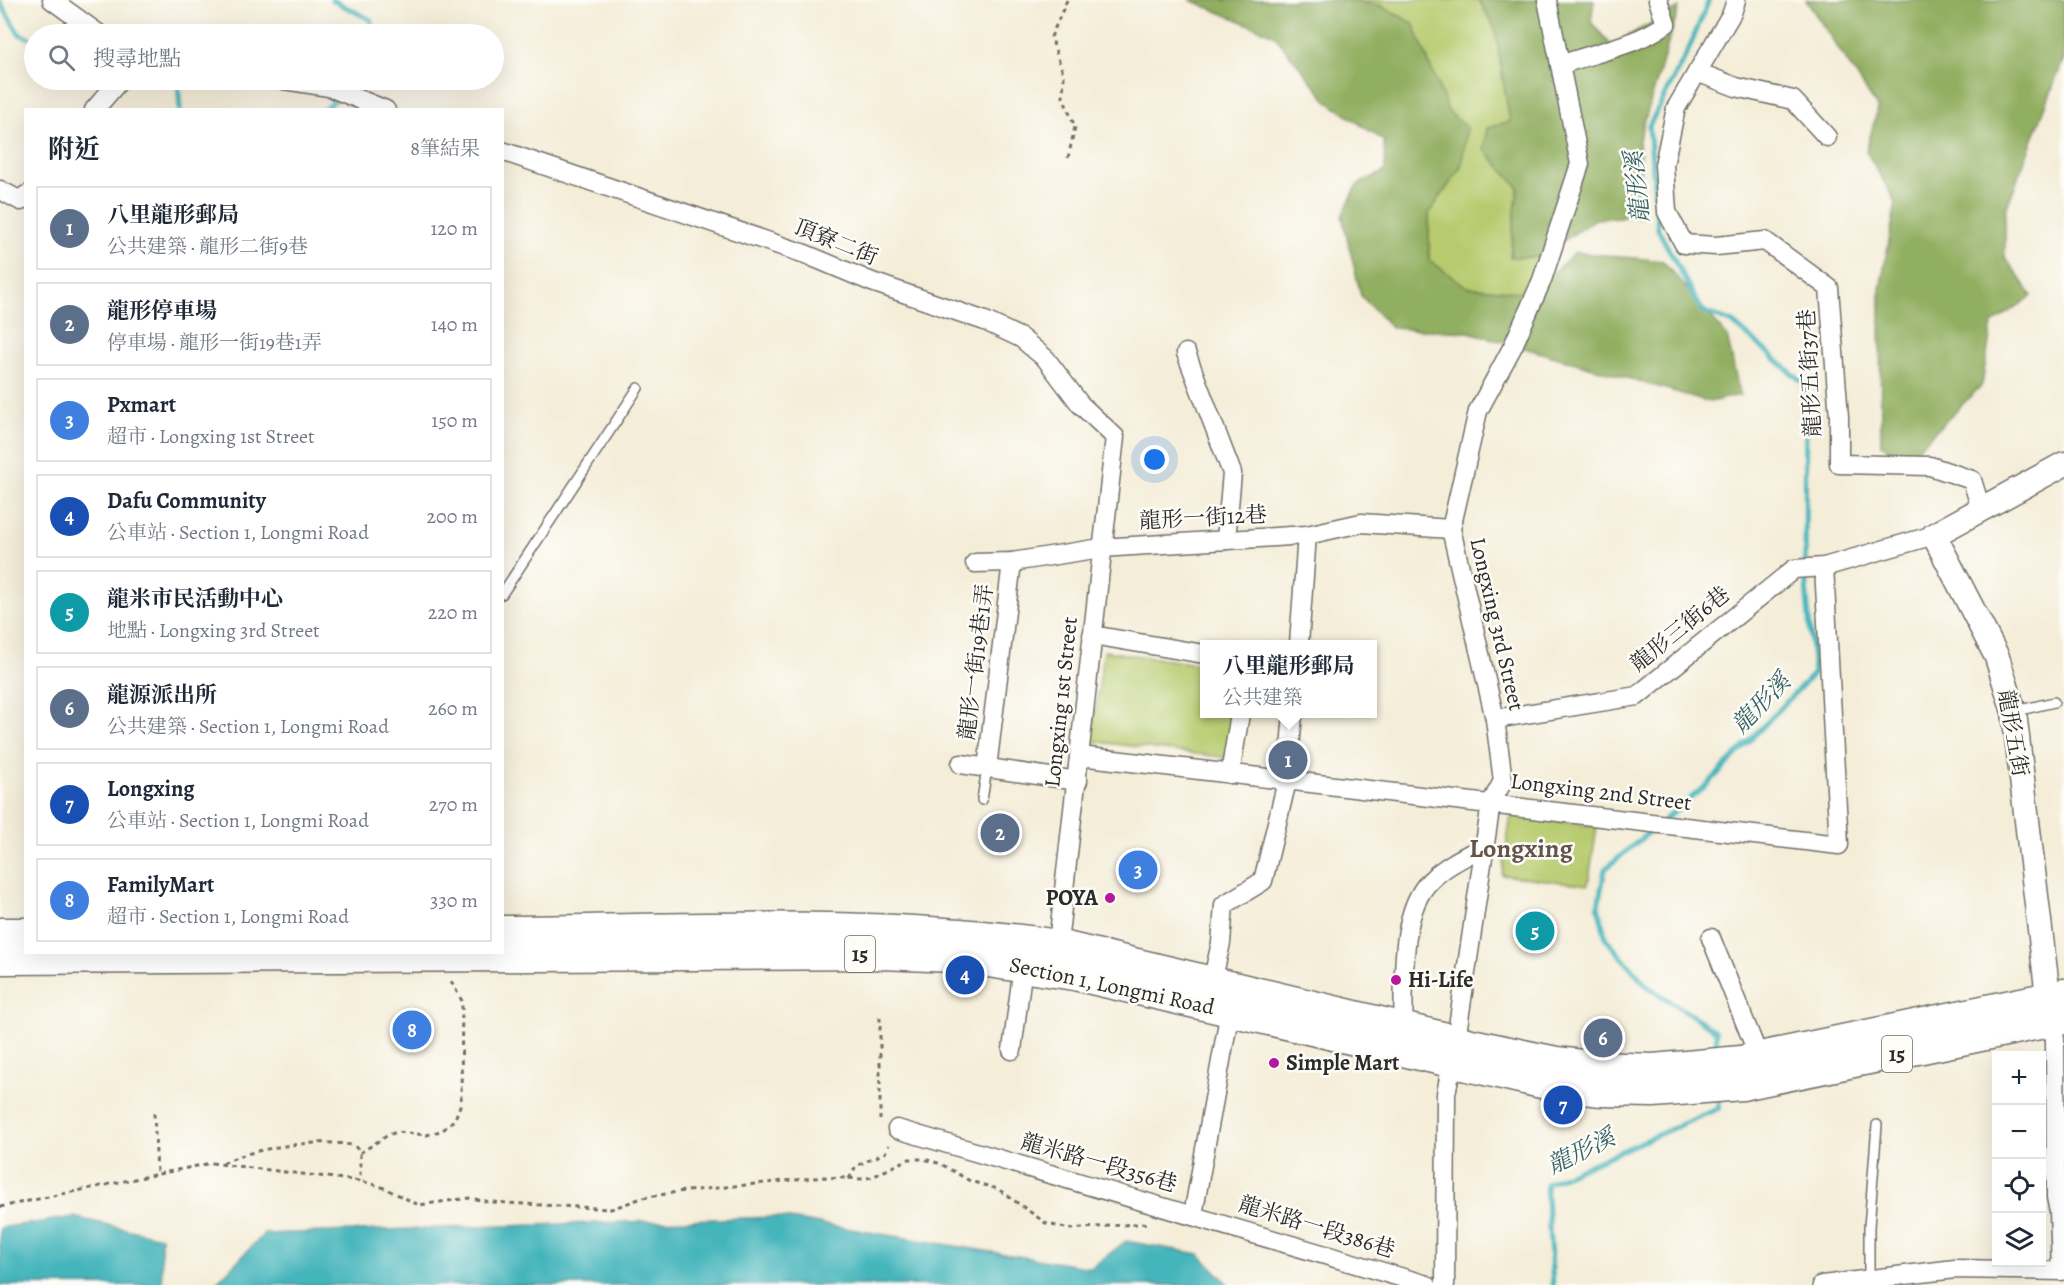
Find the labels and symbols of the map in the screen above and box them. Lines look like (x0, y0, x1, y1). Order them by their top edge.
water label: 龍形溪 (1617, 147, 1657, 224)
street label: 頂寮二街 (790, 212, 882, 272)
street label: 龍形五街37巷 (1792, 308, 1828, 438)
your location (1140, 445, 1169, 474)
street label: 龍形一街12巷 (1138, 500, 1268, 536)
street label: Longxing 3rd Street (1462, 534, 1532, 714)
street label: 龍形三街6巷 (1624, 580, 1736, 678)
street label: 龍形一街19巷1弄 (952, 582, 1000, 742)
street label: Longxing 1st Street (1037, 615, 1085, 789)
water label: 龍形溪 (1724, 664, 1800, 740)
street label: 龍形五街 (1991, 687, 2035, 779)
pin: 1 (1268, 738, 1308, 783)
street label: Longxing 2nd Street (1509, 766, 1693, 818)
pin: 2 (980, 810, 1020, 856)
district label: Longxing (1469, 831, 1573, 866)
pin: 3 (1118, 848, 1158, 892)
place label: POYA (1045, 883, 1098, 913)
marker: POYA (1103, 891, 1117, 905)
pin: 5 (1516, 908, 1555, 954)
road number: 15 (845, 936, 875, 972)
street label: Section 1, Longmi Road (1007, 950, 1218, 1022)
pin: 4 (946, 952, 984, 998)
place label: Hi-Life (1408, 965, 1473, 995)
marker: Hi-Life (1389, 973, 1403, 987)
pin: 8 (392, 1008, 432, 1052)
pin: 6 (1584, 1016, 1622, 1060)
road number: 15 (1882, 1036, 1912, 1072)
place label: Simple Mart (1286, 1048, 1400, 1078)
marker: Simple Mart (1267, 1056, 1281, 1070)
pin: 7 (1544, 1082, 1582, 1128)
water label: 龍形溪 (1542, 1120, 1623, 1181)
street label: 龍米路一段356巷 (1018, 1126, 1180, 1200)
street label: 龍米路一段386巷 (1235, 1189, 1399, 1265)

